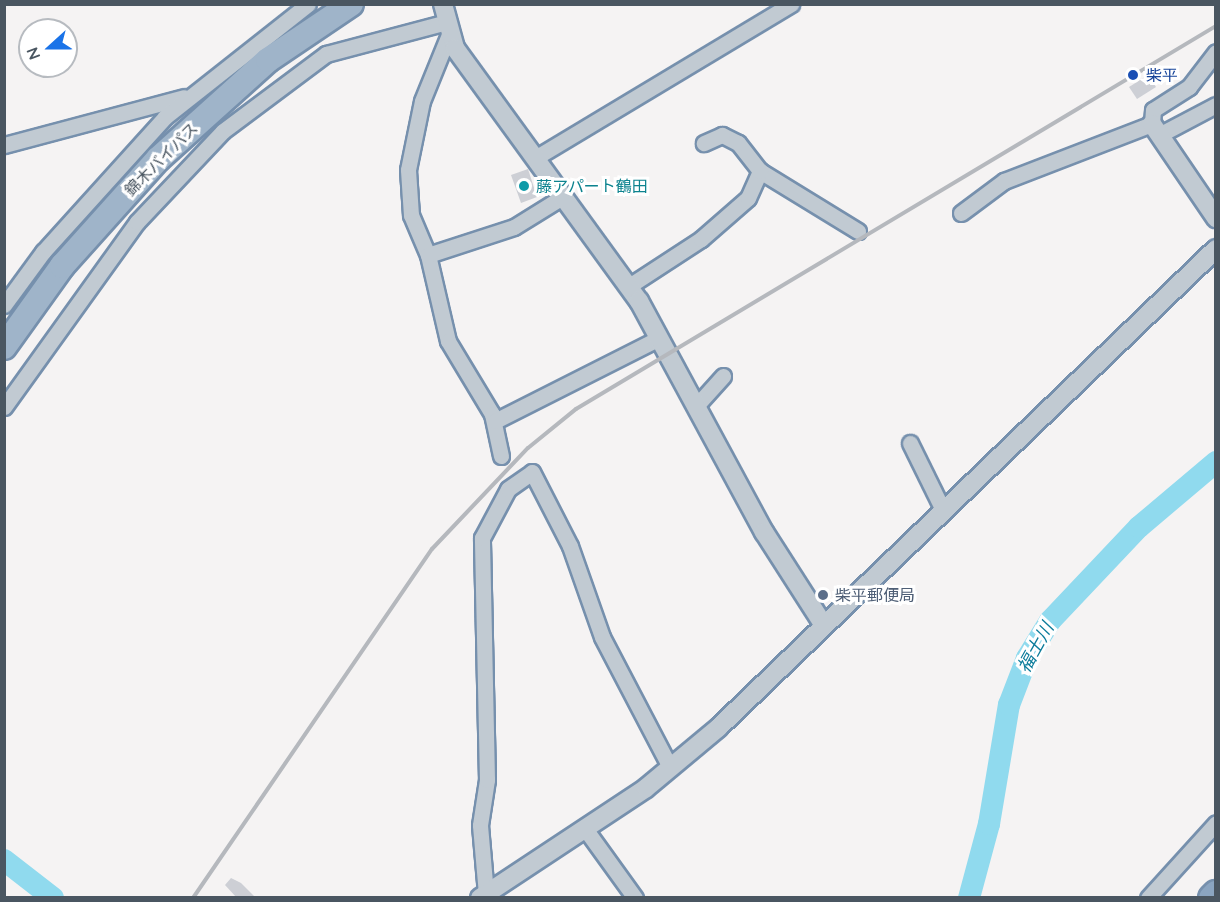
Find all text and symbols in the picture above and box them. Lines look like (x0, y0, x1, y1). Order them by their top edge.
north arrow (18, 18, 78, 78)
text: N (22, 45, 45, 63)
place label: 柴平 (1146, 65, 1178, 85)
marker: 柴平 (1124, 66, 1142, 84)
street label: 錦木バイパス (120, 118, 202, 200)
place label: 藤アパート鶴田 (536, 176, 648, 196)
marker: 藤アパート鶴田 (517, 179, 531, 193)
place label: 柴平郵便局 (835, 585, 915, 605)
marker: 柴平郵便局 (816, 588, 830, 602)
water label: 福士川 (1013, 619, 1059, 677)

